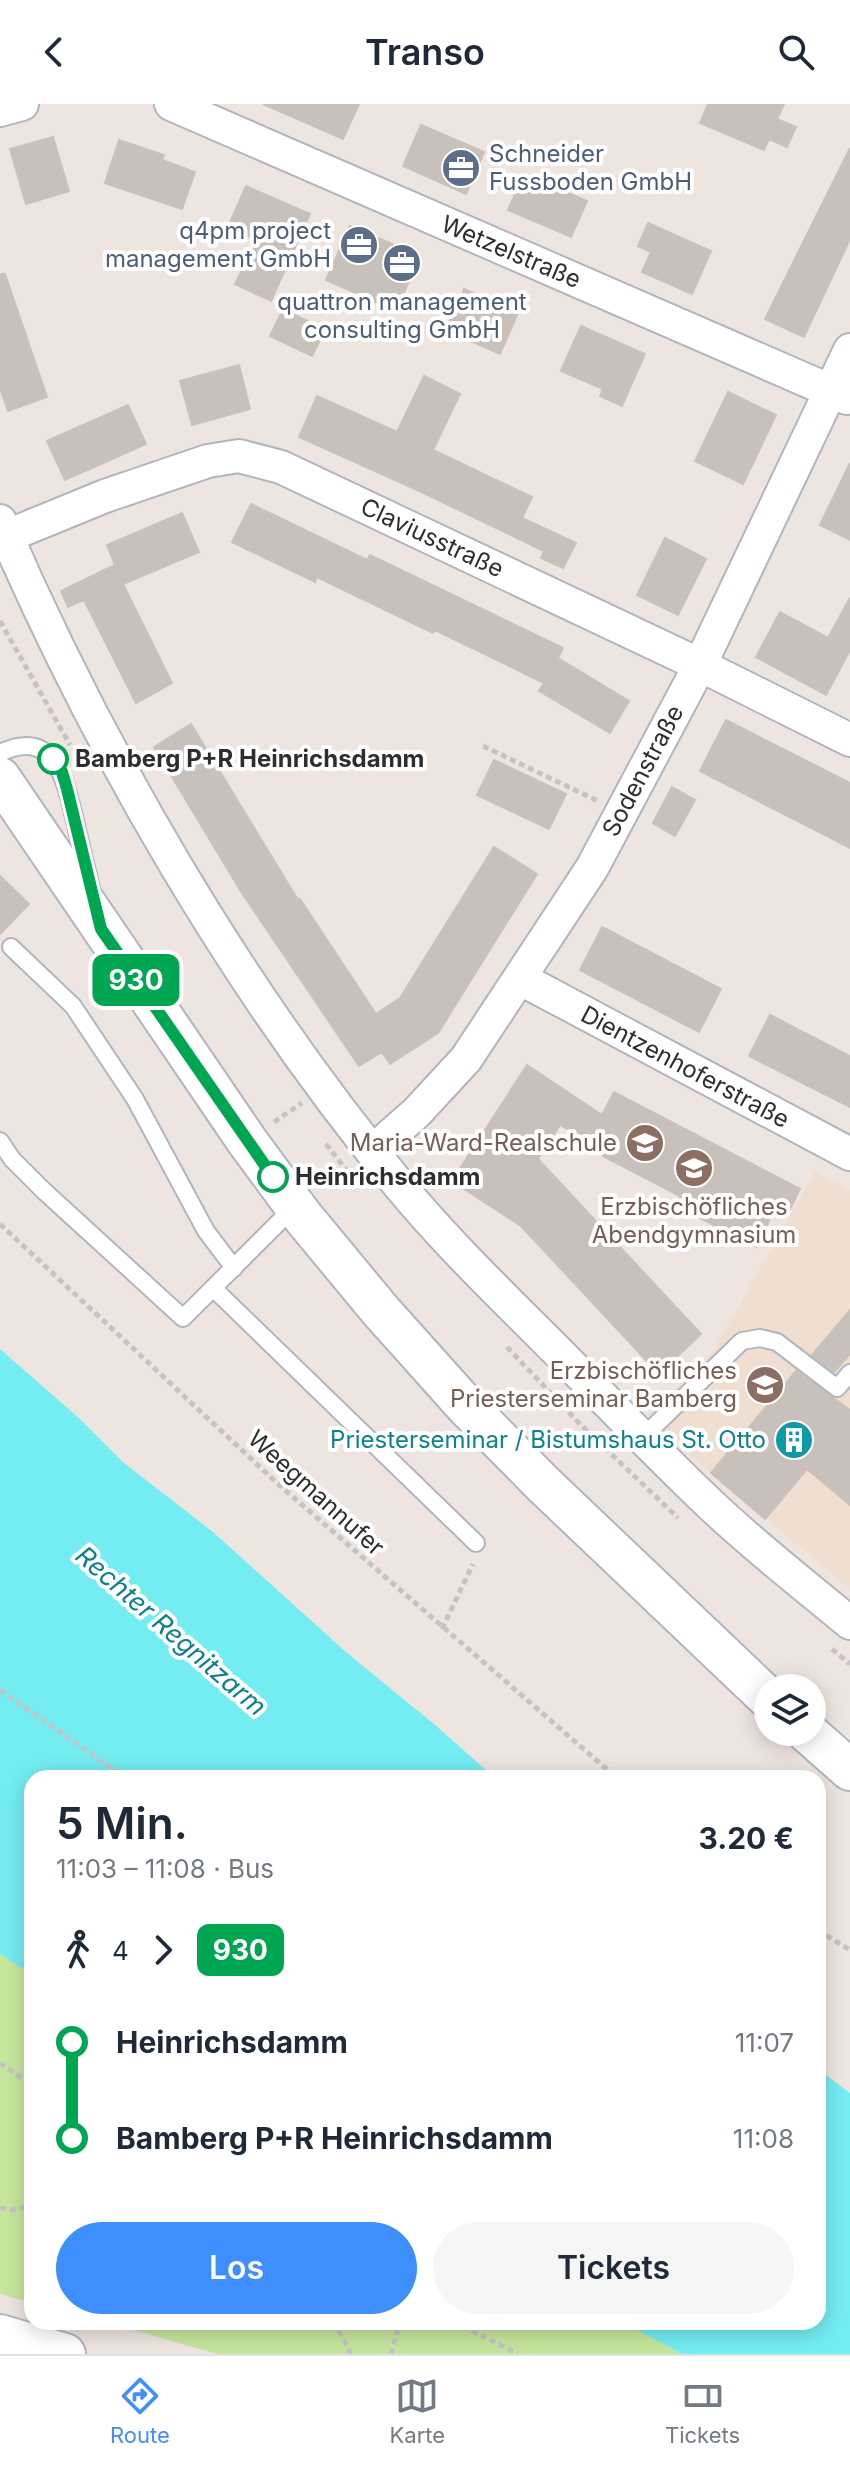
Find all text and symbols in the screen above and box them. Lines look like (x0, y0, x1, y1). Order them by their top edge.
icon: back (32, 30, 76, 74)
text: Transo (365, 30, 485, 74)
icon: search (774, 30, 818, 74)
place label: Schneider Fussboden GmbH (489, 139, 692, 196)
office icon: Schneider Fussboden GmbH (440, 147, 482, 189)
street label: Wetzelstraße (437, 209, 585, 294)
place label: q4pm project management GmbH (105, 216, 331, 273)
office icon: q4pm project management GmbH (338, 224, 380, 266)
office icon: quattron management consulting GmbH (381, 242, 423, 284)
place label: quattron management consulting GmbH (277, 287, 527, 344)
street label: Claviusstraße (356, 492, 508, 583)
street label: Sodenstraße (596, 700, 689, 841)
marker: Bamberg P+R Heinrichsdamm (38, 744, 68, 774)
place label: Bamberg P+R Heinrichsdamm (75, 744, 424, 773)
line badge: 930 (90, 954, 182, 1006)
text: 930 (108, 963, 164, 997)
street label: Dientzenhoferstraße (576, 999, 794, 1134)
school or university icon: Maria-Ward-Realschule (624, 1122, 666, 1164)
place label: Maria-Ward-Realschule (350, 1128, 617, 1157)
school or university icon: Erzbischöfliches Abendgymnasium (673, 1147, 715, 1189)
marker: Heinrichsdamm (258, 1162, 288, 1192)
place label: Heinrichsdamm (295, 1162, 481, 1191)
place label: Erzbischöfliches Abendgymnasium (592, 1192, 796, 1249)
place label: Erzbischöfliches Priesterseminar Bamberg (450, 1356, 737, 1413)
school or university icon: Erzbischöfliches Priesterseminar Bamberg (744, 1364, 786, 1406)
building icon: Priesterseminar / Bistumshaus St. Otto (773, 1419, 815, 1461)
street label: Weegmannufer (242, 1424, 390, 1561)
place label: Priesterseminar / Bistumshaus St. Otto (330, 1425, 766, 1454)
water label: Rechter Regnitzarm (70, 1539, 273, 1722)
map controls (754, 1674, 826, 1746)
button: layers (754, 1674, 826, 1746)
text: 5 Min. (56, 1796, 188, 1850)
text: 3.20 € (698, 1820, 794, 1856)
text: 11:03 – 11:08 · Bus (56, 1853, 274, 1884)
icon: walk (56, 1928, 100, 1972)
icon: forward (141, 1928, 185, 1972)
text: 930 (213, 1933, 268, 1967)
text: 4 (112, 1935, 129, 1966)
text: Heinrichsdamm (116, 2024, 348, 2060)
text: 11:07 (735, 2027, 794, 2058)
text: Bamberg P+R Heinrichsdamm (116, 2120, 553, 2156)
text: 11:08 (733, 2123, 794, 2154)
button: Los (56, 2222, 417, 2314)
button: Tickets (433, 2222, 794, 2314)
tab: Route (110, 2374, 170, 2448)
tab: Karte (390, 2374, 445, 2448)
tab: Tickets (665, 2374, 740, 2448)

